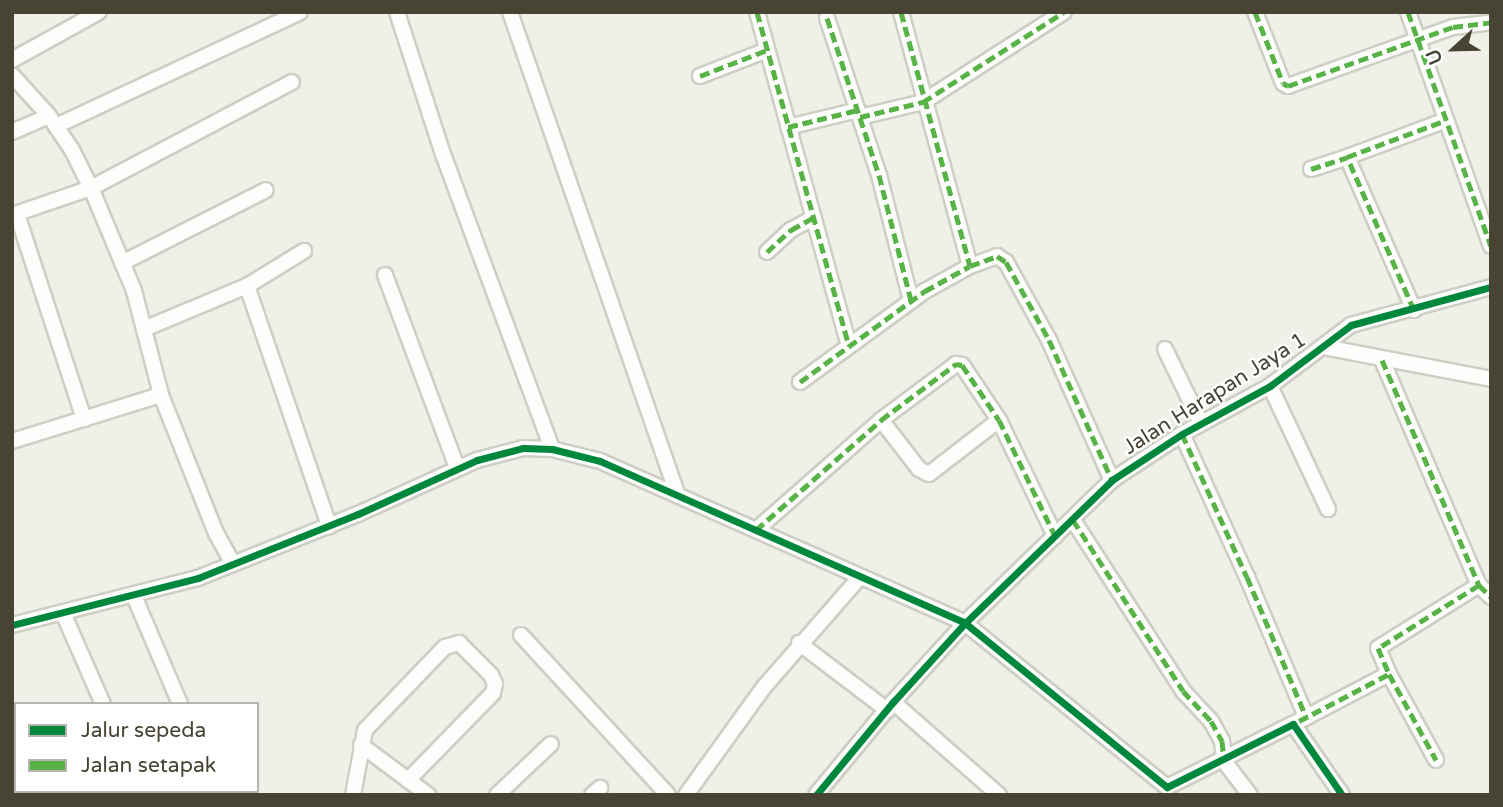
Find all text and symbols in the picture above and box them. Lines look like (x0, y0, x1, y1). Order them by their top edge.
north arrow (1419, 14, 1489, 84)
text: U (1422, 46, 1447, 68)
street label: Jalan Harapan Jaya 1 (1119, 327, 1311, 461)
legend (14, 702, 259, 793)
text: Jalur sepeda (81, 718, 206, 743)
text: Jalan setapak (81, 753, 216, 778)

